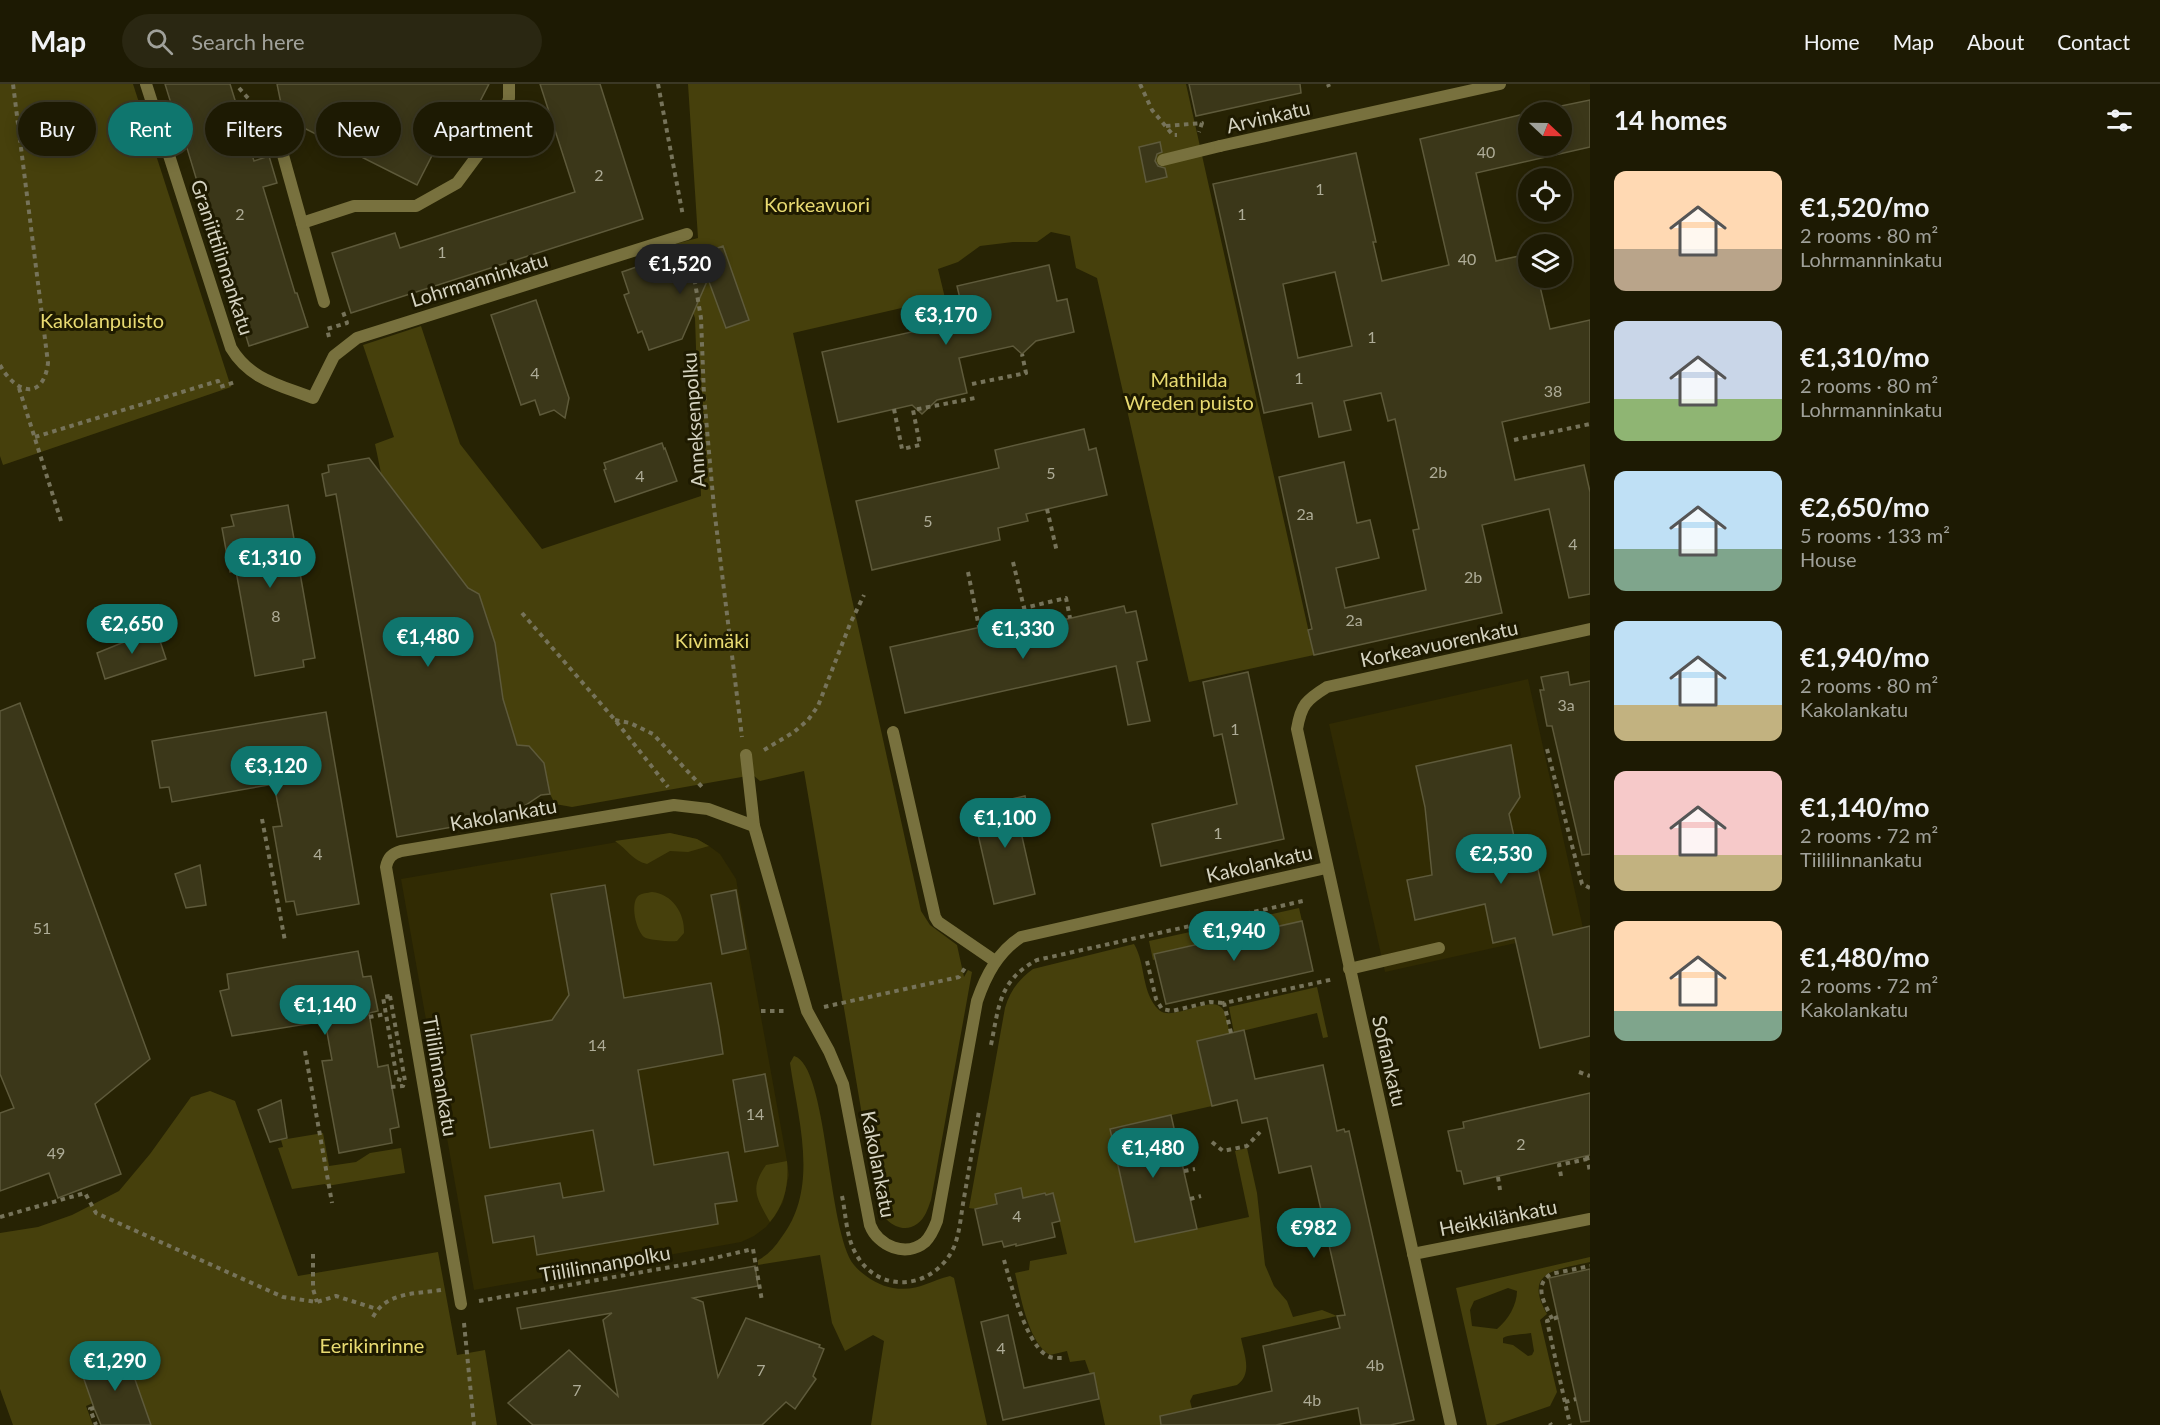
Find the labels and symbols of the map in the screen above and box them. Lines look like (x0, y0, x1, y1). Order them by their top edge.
street label: Arvinkatu (1224, 95, 1312, 137)
north arrow (1518, 102, 1572, 156)
house number: 40 (1477, 142, 1495, 161)
house number: 2 (594, 165, 604, 184)
street label: Graniittilinnankatu (187, 176, 259, 338)
house number: 1 (1315, 179, 1325, 198)
park label: Korkeavuori (764, 192, 870, 216)
house number: 2 (235, 204, 245, 223)
house number: 1 (1237, 204, 1247, 223)
house number: 1 (437, 242, 447, 261)
pin: €1,520 (631, 244, 729, 295)
street label: Lohrmanninkatu (407, 247, 551, 311)
house number: 40 (1458, 249, 1476, 268)
pin: €3,170 (897, 295, 995, 346)
park label: Kakolanpuisto (40, 308, 164, 332)
house number: 1 (1367, 327, 1377, 346)
street label: Anneksenpolku (676, 352, 710, 488)
house number: 4 (530, 363, 540, 382)
park label: Mathilda Wreden puisto (1124, 367, 1254, 414)
house number: 1 (1294, 368, 1304, 387)
house number: 38 (1544, 381, 1562, 400)
house number: 2b (1429, 462, 1447, 481)
house number: 5 (1046, 463, 1056, 482)
house number: 4 (635, 466, 645, 485)
house number: 2a (1296, 504, 1314, 523)
house number: 5 (923, 511, 933, 530)
house number: 4 (1568, 534, 1578, 553)
pin: €1,310 (221, 538, 319, 589)
house number: 2b (1464, 567, 1482, 586)
pin: €2,650 (83, 604, 181, 655)
house number: 8 (271, 606, 281, 625)
pin: €1,330 (974, 609, 1072, 660)
house number: 2a (1345, 610, 1363, 629)
street label: Korkeavuorenkatu (1358, 615, 1520, 671)
pin: €1,480 (379, 617, 477, 668)
park label: Kivimäki (675, 628, 749, 652)
house number: 3a (1557, 695, 1575, 714)
house number: 1 (1230, 719, 1240, 738)
pin: €3,120 (227, 746, 325, 797)
street label: Kakolankatu (448, 793, 558, 835)
pin: €1,100 (956, 798, 1054, 849)
house number: 1 (1213, 823, 1223, 842)
pin: €2,530 (1452, 834, 1550, 885)
street label: Kakolankatu (1204, 839, 1314, 887)
house number: 4 (313, 844, 323, 863)
pin: €1,940 (1185, 911, 1283, 962)
house number: 51 (33, 918, 51, 937)
pin: €1,140 (276, 985, 374, 1036)
street label: Sofiankatu (1368, 1013, 1412, 1109)
street label: Tiililinnankatu (419, 1014, 463, 1138)
house number: 14 (588, 1035, 606, 1054)
house number: 14 (746, 1104, 764, 1123)
street label: Kakolankatu (857, 1109, 901, 1219)
pin: €1,480 (1104, 1128, 1202, 1179)
house number: 2 (1516, 1134, 1526, 1153)
house number: 49 (47, 1143, 65, 1162)
street label: Heikkilänkatu (1437, 1194, 1559, 1240)
house number: 4 (1012, 1206, 1022, 1225)
pin: €982 (1278, 1208, 1350, 1259)
street label: Tiililinnanpolku (538, 1240, 672, 1286)
park label: Eerikinrinne (320, 1333, 424, 1357)
house number: 4 (996, 1338, 1006, 1357)
pin: €1,290 (66, 1341, 164, 1392)
house number: 4b (1366, 1355, 1384, 1374)
house number: 7 (756, 1360, 766, 1379)
house number: 7 (572, 1380, 582, 1399)
house number: 4b (1303, 1390, 1321, 1409)

